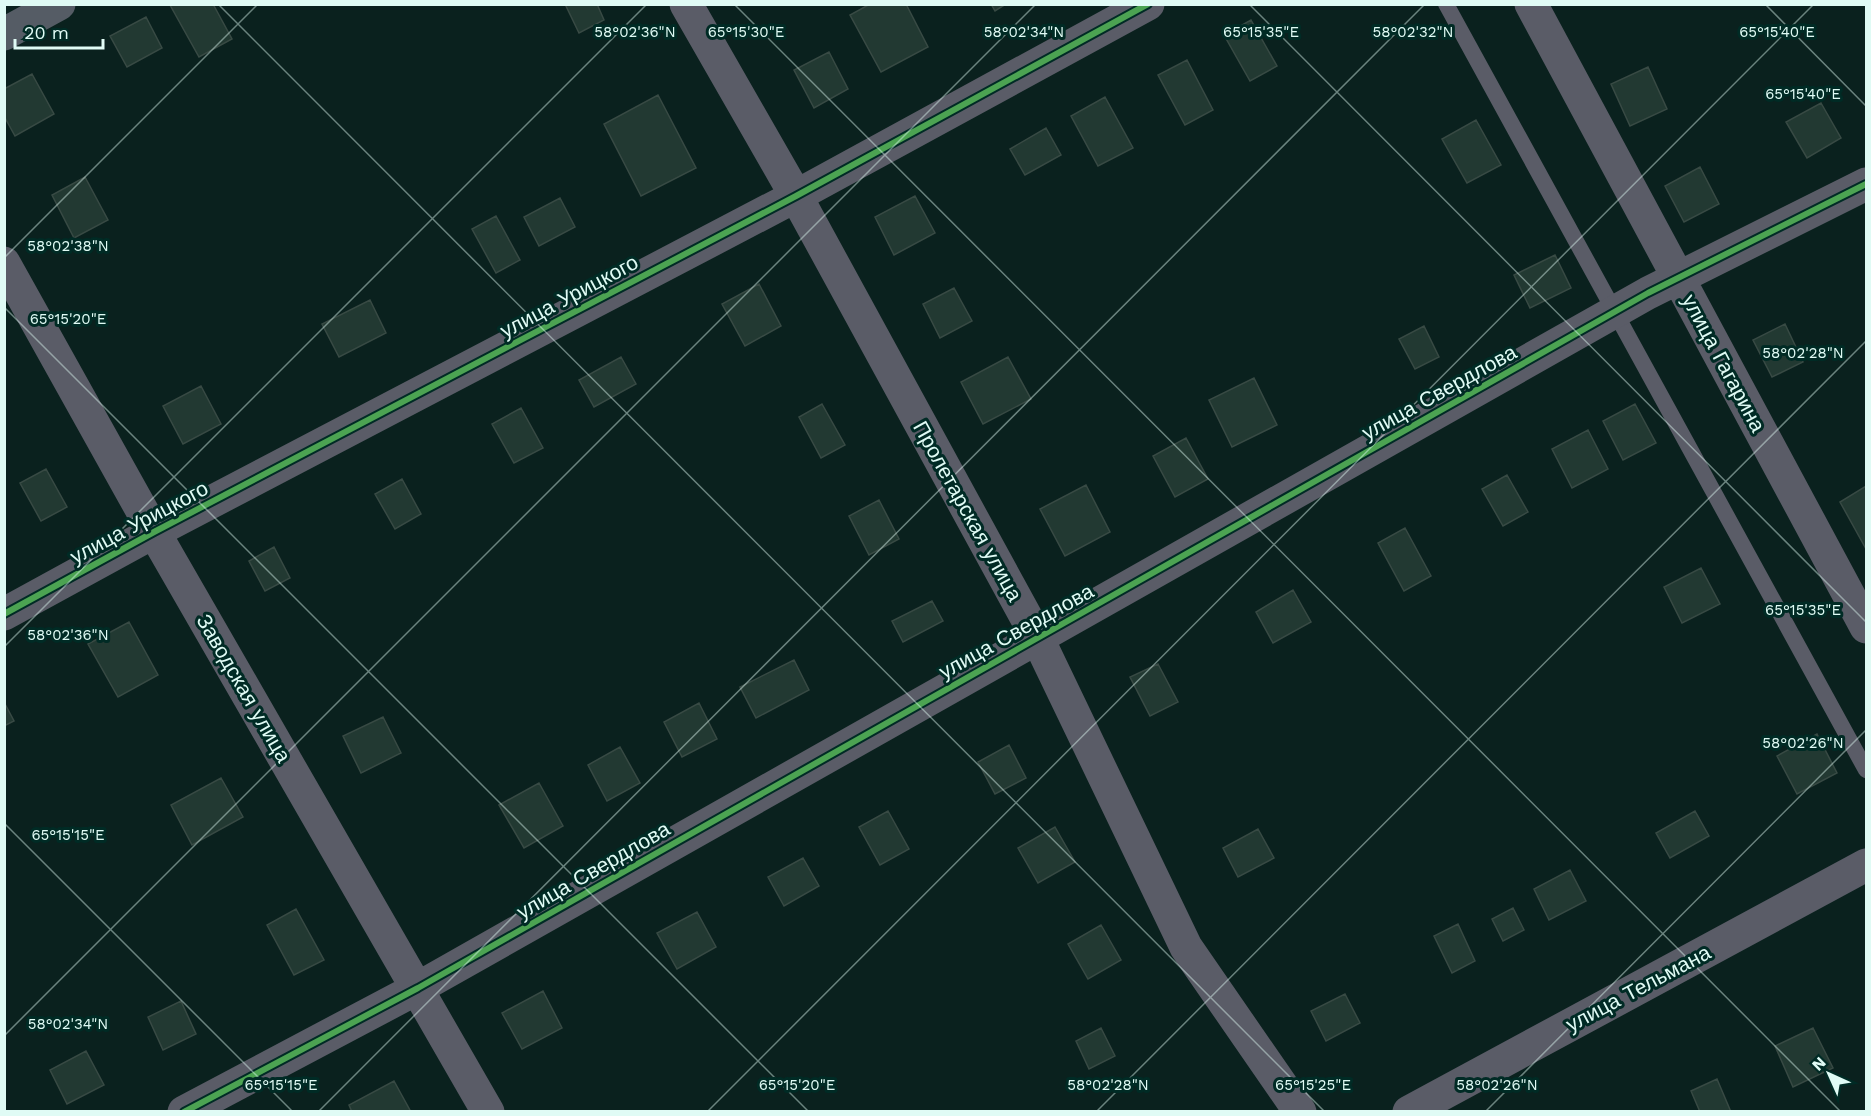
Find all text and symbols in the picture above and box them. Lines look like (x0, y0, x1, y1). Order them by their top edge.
scale bar (15, 12, 104, 50)
text: 20 m (24, 22, 69, 43)
text: 58°02'36"N (594, 23, 676, 41)
text: 65°15'30"E (708, 23, 784, 41)
text: 58°02'34"N (984, 23, 1064, 41)
text: 65°15'35"E (1223, 23, 1299, 41)
text: 58°02'32"N (1372, 23, 1454, 41)
text: 65°15'40"E (1739, 23, 1815, 41)
text: 65°15'40"E (1765, 85, 1841, 103)
text: 58°02'38"N (27, 237, 109, 255)
street label: улица Урицкого (496, 249, 642, 343)
street label: улица Гагарина (1677, 290, 1771, 436)
text: 65°15'20"E (30, 310, 106, 328)
street label: улица Свердлова (1357, 339, 1521, 445)
text: 58°02'28"N (1762, 344, 1844, 362)
street label: Пролетарская улица (908, 417, 1028, 606)
street label: улица Урицкого (66, 475, 212, 569)
street label: улица Свердлова (934, 578, 1098, 684)
text: 65°15'35"E (1765, 601, 1841, 619)
street label: Заводская улица (191, 609, 297, 767)
text: 58°02'36"N (27, 626, 109, 644)
text: 58°02'26"N (1762, 734, 1844, 752)
street label: улица Свердлова (512, 816, 674, 924)
text: 65°15'15"E (31, 826, 105, 844)
street label: улица Тельмана (1561, 939, 1715, 1037)
text: 58°02'34"N (28, 1015, 108, 1033)
north arrow (1799, 1044, 1859, 1104)
text: N (1808, 1053, 1830, 1075)
text: 65°15'15"E (244, 1076, 318, 1094)
text: 65°15'20"E (759, 1076, 835, 1094)
text: 58°02'28"N (1067, 1076, 1149, 1094)
text: 65°15'25"E (1275, 1076, 1351, 1094)
text: 58°02'26"N (1456, 1076, 1538, 1094)

